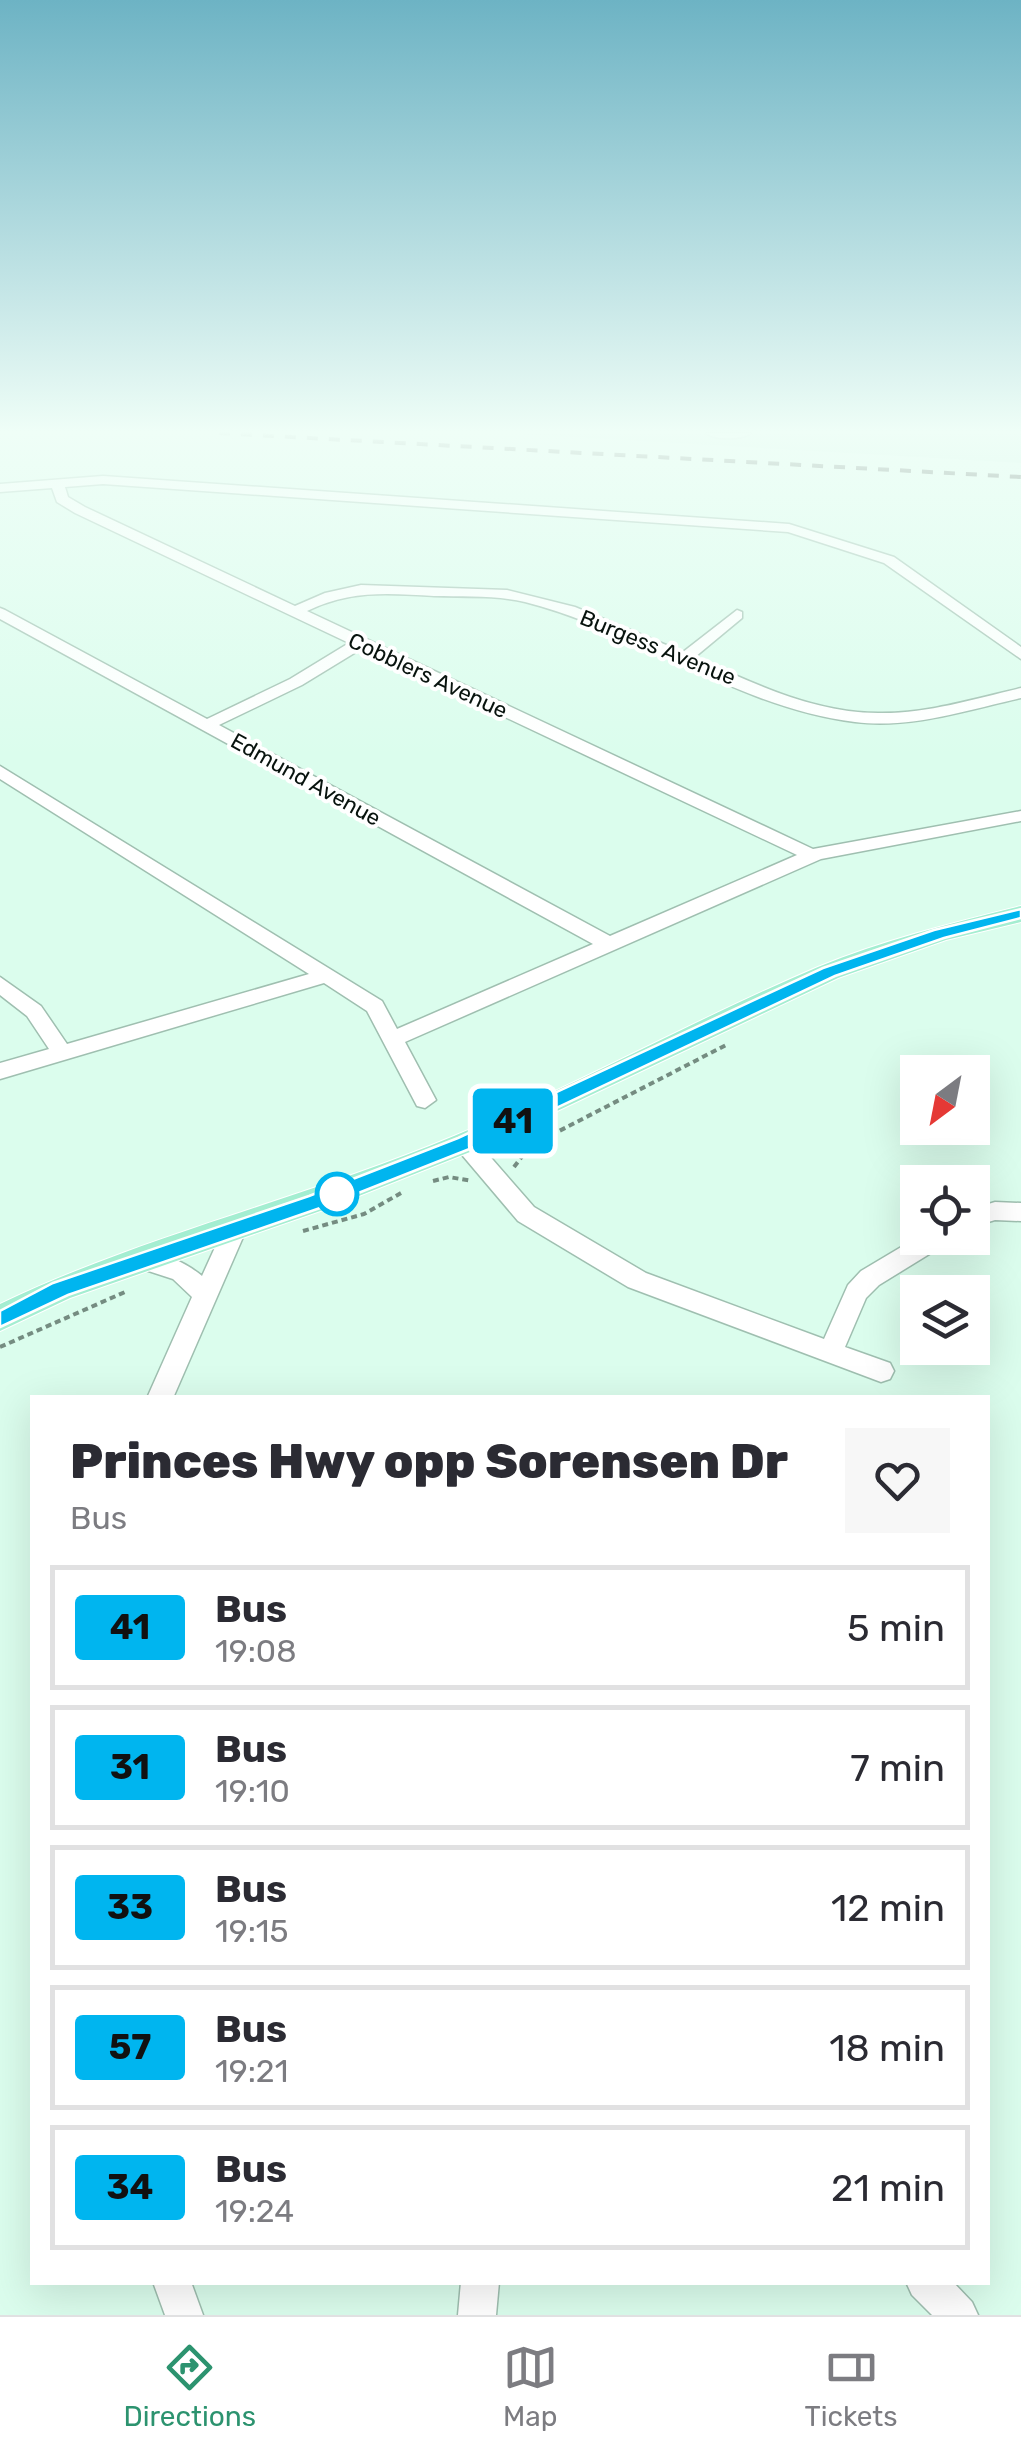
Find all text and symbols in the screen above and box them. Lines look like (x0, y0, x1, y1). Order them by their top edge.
street label: Burgess Avenue (576, 604, 740, 691)
street label: Cobblers Avenue (344, 627, 512, 724)
street label: Edmund Avenue (226, 727, 386, 832)
north arrow (900, 1055, 990, 1145)
map controls (900, 1055, 990, 1365)
line badge: 41 (468, 1088, 558, 1154)
text: 41 (493, 1100, 533, 1142)
button: locate (900, 1165, 990, 1255)
unlabelled marker (316, 1173, 358, 1215)
button: layers (900, 1275, 990, 1365)
button: heart (845, 1428, 950, 1533)
text: Princes Hwy opp Sorensen Dr (70, 1433, 788, 1490)
text: Bus (70, 1499, 127, 1537)
text: Bus (215, 1586, 287, 1632)
text: 5 min (847, 1605, 945, 1651)
text: 41 (110, 1606, 150, 1648)
text: 19:08 (215, 1632, 297, 1670)
text: Bus (215, 1726, 287, 1772)
text: 7 min (850, 1745, 945, 1791)
text: 31 (110, 1746, 150, 1788)
text: 19:10 (215, 1772, 290, 1810)
text: Bus (215, 1866, 287, 1912)
text: 12 min (831, 1885, 945, 1931)
text: 33 (107, 1886, 153, 1928)
text: 19:15 (215, 1912, 289, 1950)
text: Bus (215, 2006, 287, 2052)
text: 18 min (829, 2025, 945, 2071)
text: 57 (109, 2026, 151, 2068)
text: 19:21 (215, 2052, 288, 2090)
text: Bus (215, 2146, 287, 2192)
text: 21 min (831, 2165, 945, 2211)
text: 34 (107, 2166, 153, 2208)
text: 19:24 (215, 2192, 294, 2230)
tab: Directions (123, 2340, 256, 2433)
tab: Map (503, 2340, 558, 2433)
tab: Tickets (805, 2340, 898, 2433)

